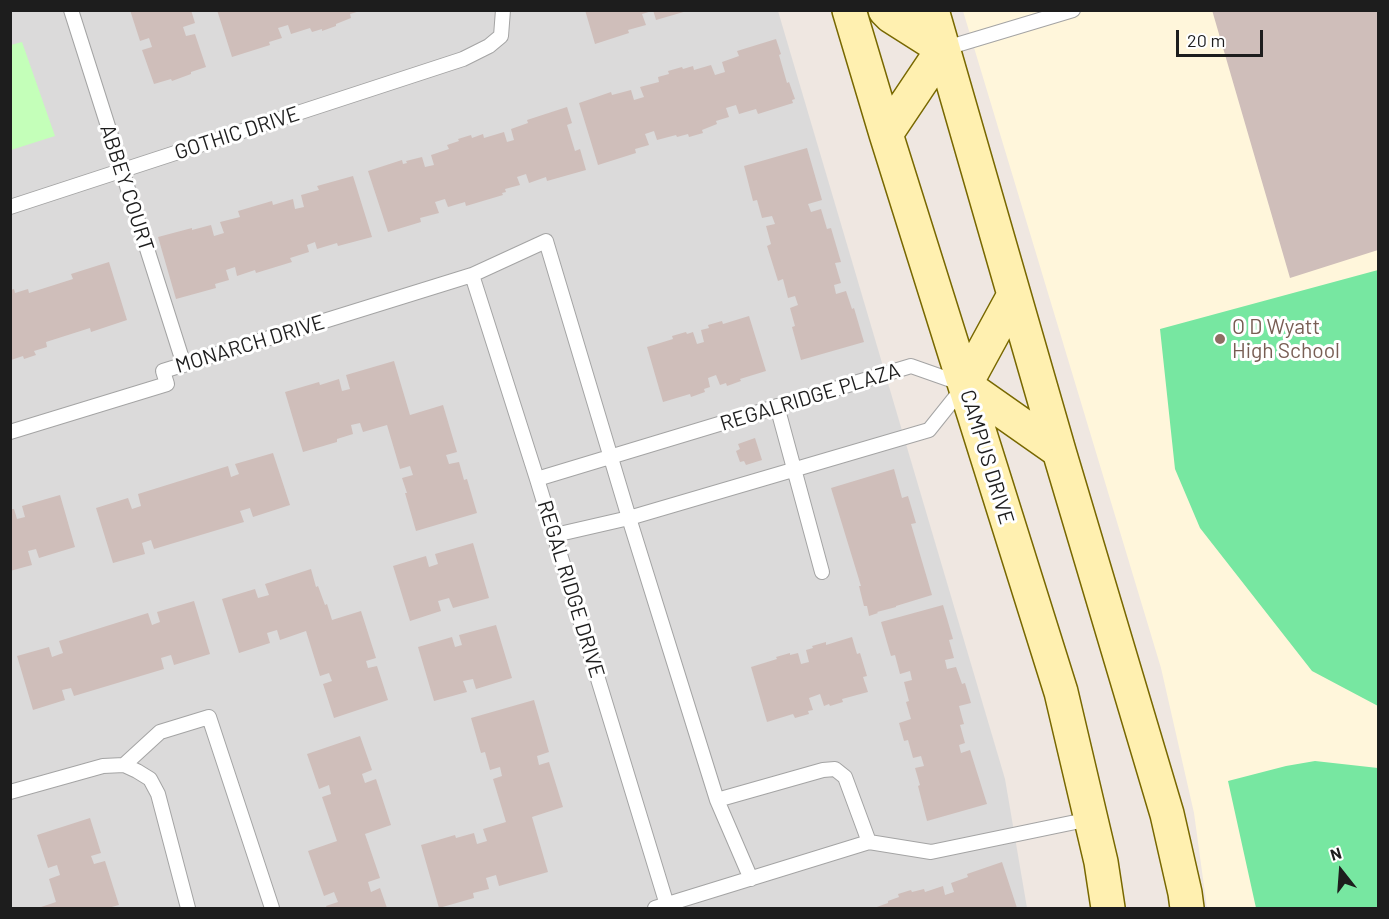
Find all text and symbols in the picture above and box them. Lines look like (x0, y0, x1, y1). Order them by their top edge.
scale bar (1179, 18, 1266, 56)
text: 20 m (1187, 29, 1225, 51)
street label: GOTHIC DRIVE (171, 101, 303, 165)
street label: ABBEY COURT (95, 121, 159, 255)
street label: MONARCH DRIVE (172, 309, 328, 379)
place label: O D Wyatt High School (1232, 314, 1340, 364)
marker: O D Wyatt High School (1213, 332, 1227, 346)
street label: REGALRIDGE PLAZA (717, 358, 903, 436)
street label: CAMPUS DRIVE (955, 387, 1019, 527)
street label: REGAL RIDGE DRIVE (532, 497, 610, 681)
north arrow (1311, 841, 1371, 901)
text: N (1328, 843, 1343, 864)

